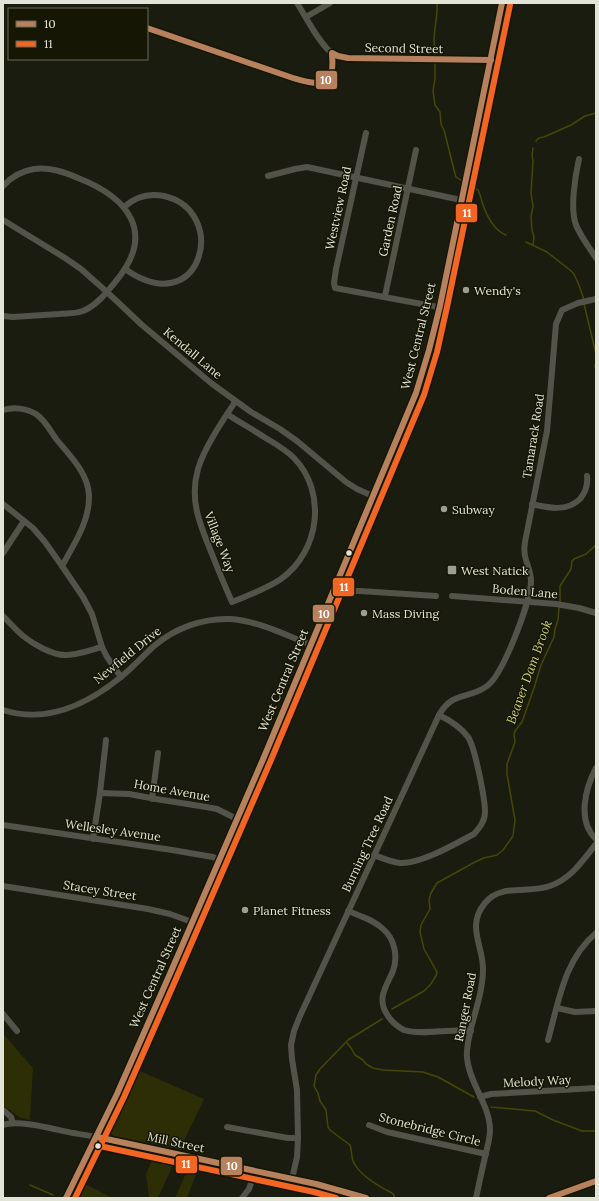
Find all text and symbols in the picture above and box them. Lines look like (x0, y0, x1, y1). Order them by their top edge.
legend (8, 8, 148, 60)
text: 10 (44, 16, 56, 31)
text: 11 (44, 36, 53, 51)
street label: Second Street (365, 40, 444, 56)
line badge: 10 (315, 70, 338, 90)
text: 10 (320, 73, 332, 87)
street label: Westview Road (322, 165, 354, 251)
street label: Garden Road (375, 184, 405, 258)
line badge: 11 (455, 203, 478, 223)
text: 11 (463, 206, 472, 220)
street label: West Central Street (397, 281, 439, 391)
place label: Wendy's (474, 283, 521, 298)
marker: Wendy's (461, 285, 471, 295)
street label: Kendall Lane (161, 324, 226, 382)
street label: Tamarack Road (519, 393, 547, 479)
place label: Subway (452, 502, 495, 517)
marker: Subway (439, 504, 449, 514)
street label: Village Way (201, 509, 239, 575)
unlabelled marker (344, 548, 354, 558)
place label: West Natick (461, 563, 529, 578)
marker: West Natick (446, 564, 458, 576)
line badge: 11 (332, 577, 355, 597)
text: 11 (340, 580, 349, 594)
street label: Boden Lane (492, 581, 559, 601)
line badge: 10 (312, 604, 335, 623)
place label: Mass Diving (372, 606, 440, 621)
text: 10 (318, 607, 330, 621)
marker: Mass Diving (359, 608, 369, 618)
water label: Beaver Dam Brook (502, 617, 556, 726)
street label: Newfield Drive (90, 623, 164, 687)
street label: West Central Street (255, 626, 311, 733)
street label: Home Avenue (133, 776, 212, 804)
street label: Burning Tree Road (338, 794, 396, 894)
street label: Wellesley Avenue (64, 816, 162, 844)
street label: Stacey Street (62, 877, 138, 903)
place label: Planet Fitness (253, 903, 331, 918)
marker: Planet Fitness (240, 905, 250, 915)
street label: West Central Street (126, 923, 184, 1030)
street label: Ranger Road (451, 971, 479, 1043)
street label: Melody Way (503, 1072, 572, 1090)
street label: Stonebridge Circle (378, 1109, 483, 1149)
street label: Mill Street (146, 1129, 206, 1155)
unlabelled marker (93, 1141, 103, 1151)
line badge: 11 (175, 1155, 198, 1174)
line badge: 10 (220, 1156, 243, 1176)
text: 11 (182, 1157, 191, 1171)
text: 10 (226, 1159, 238, 1173)

